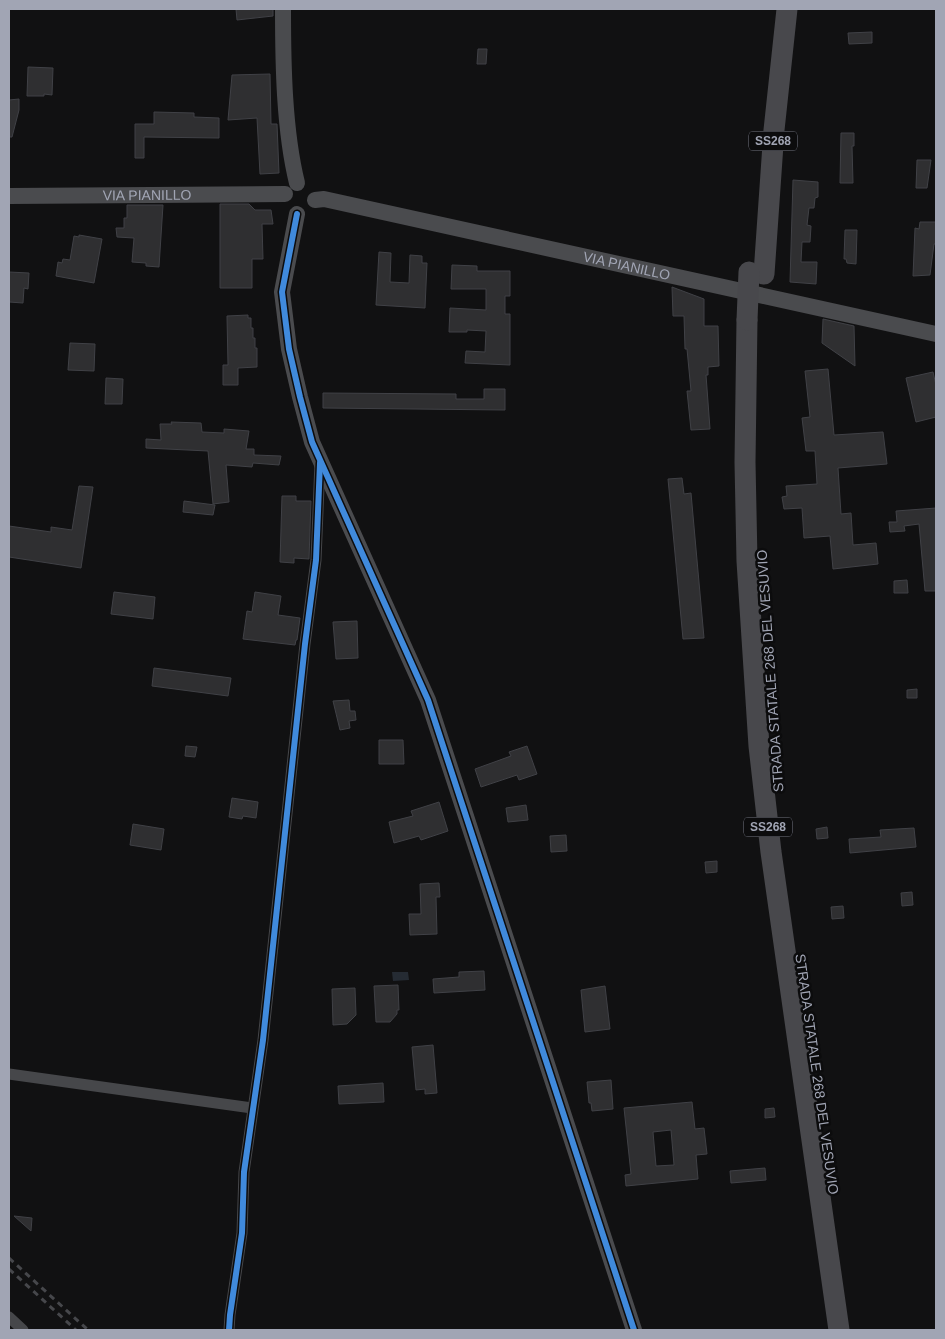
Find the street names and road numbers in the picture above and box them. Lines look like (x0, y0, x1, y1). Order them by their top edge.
road number: SS268 (749, 132, 797, 150)
street label: VIA PIANILLO (103, 187, 192, 203)
street label: VIA PIANILLO (582, 248, 672, 283)
street label: STRADA STATALE 268 DEL VESUVIO (754, 549, 786, 793)
road number: SS268 (744, 818, 792, 836)
street label: STRADA STATALE 268 DEL VESUVIO (792, 953, 842, 1196)

